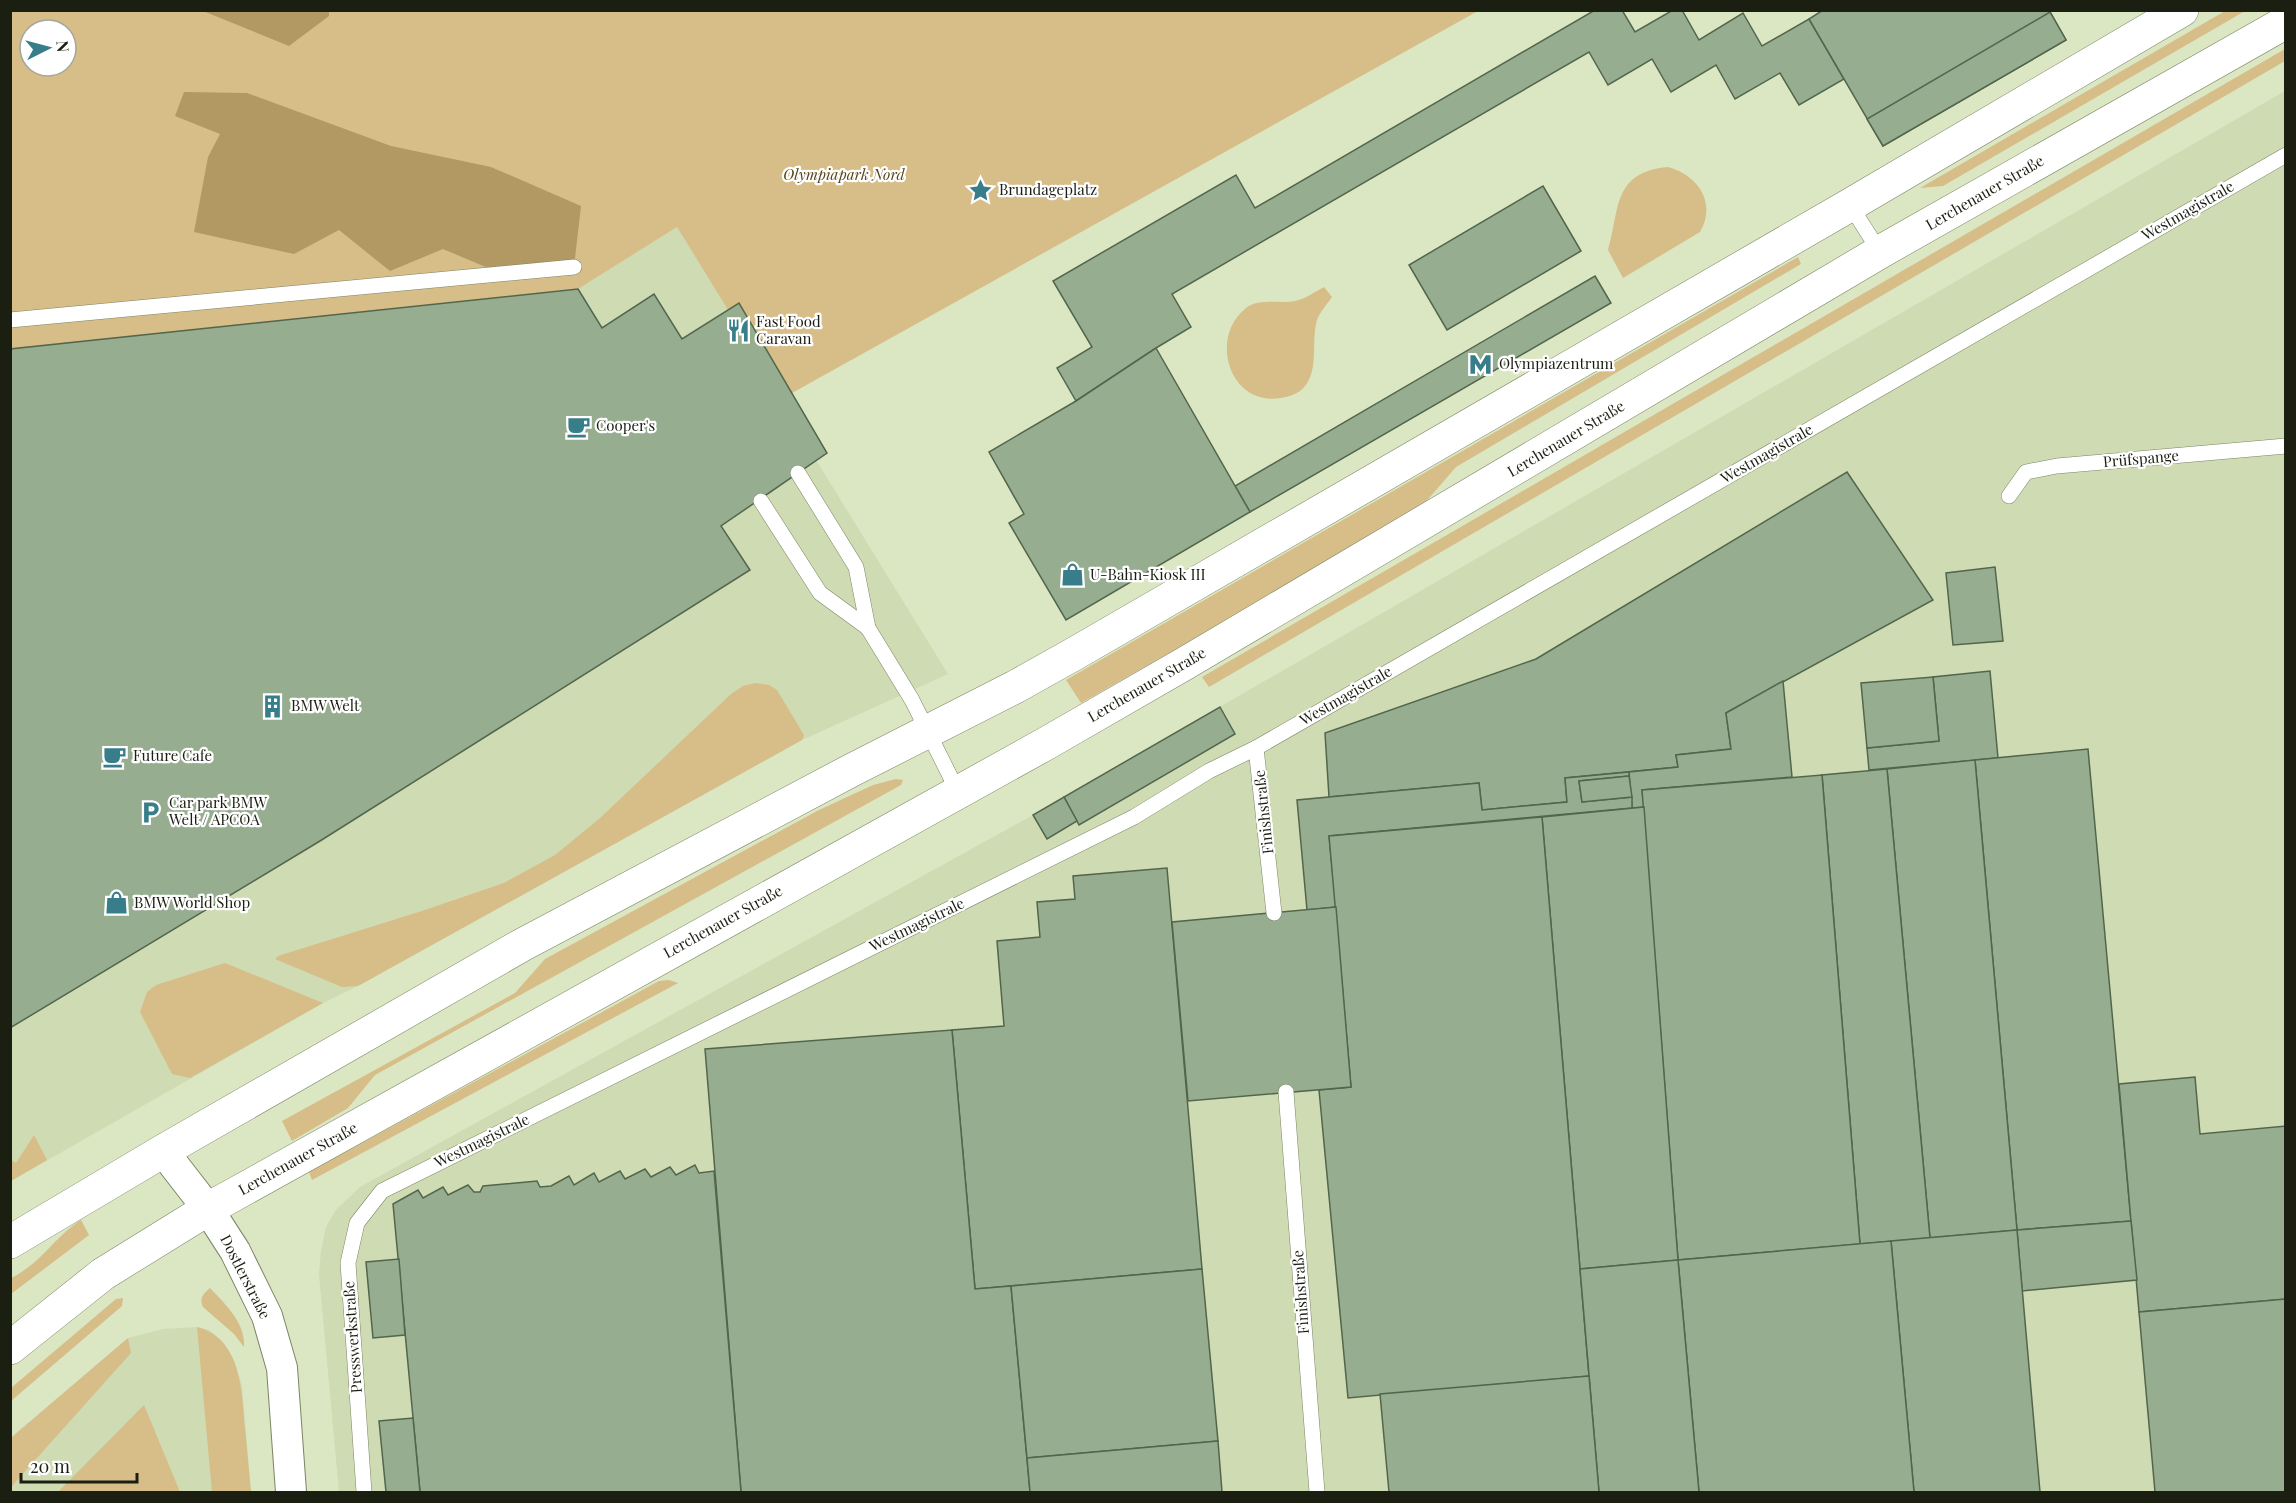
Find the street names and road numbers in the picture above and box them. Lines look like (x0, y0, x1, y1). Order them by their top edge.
street label: Lerchenauer Straße (1922, 150, 2047, 234)
street label: Westmagistrale (2137, 176, 2237, 245)
street label: Lerchenauer Straße (1503, 395, 1628, 481)
street label: Westmagistrale (1716, 419, 1816, 488)
street label: Prüfspange (2102, 445, 2180, 471)
street label: Lerchenauer Straße (1084, 642, 1209, 726)
street label: Westmagistrale (1295, 661, 1395, 730)
street label: Finishstraße (1249, 769, 1277, 855)
street label: Lerchenauer Straße (659, 880, 786, 962)
street label: Westmagistrale (865, 893, 967, 956)
street label: Westmagistrale (430, 1109, 532, 1172)
street label: Lerchenauer Straße (234, 1117, 361, 1199)
street label: Dostlerstraße (216, 1231, 276, 1322)
street label: Finishstraße (1287, 1249, 1313, 1335)
street label: Presswerkstraße (338, 1280, 366, 1394)

